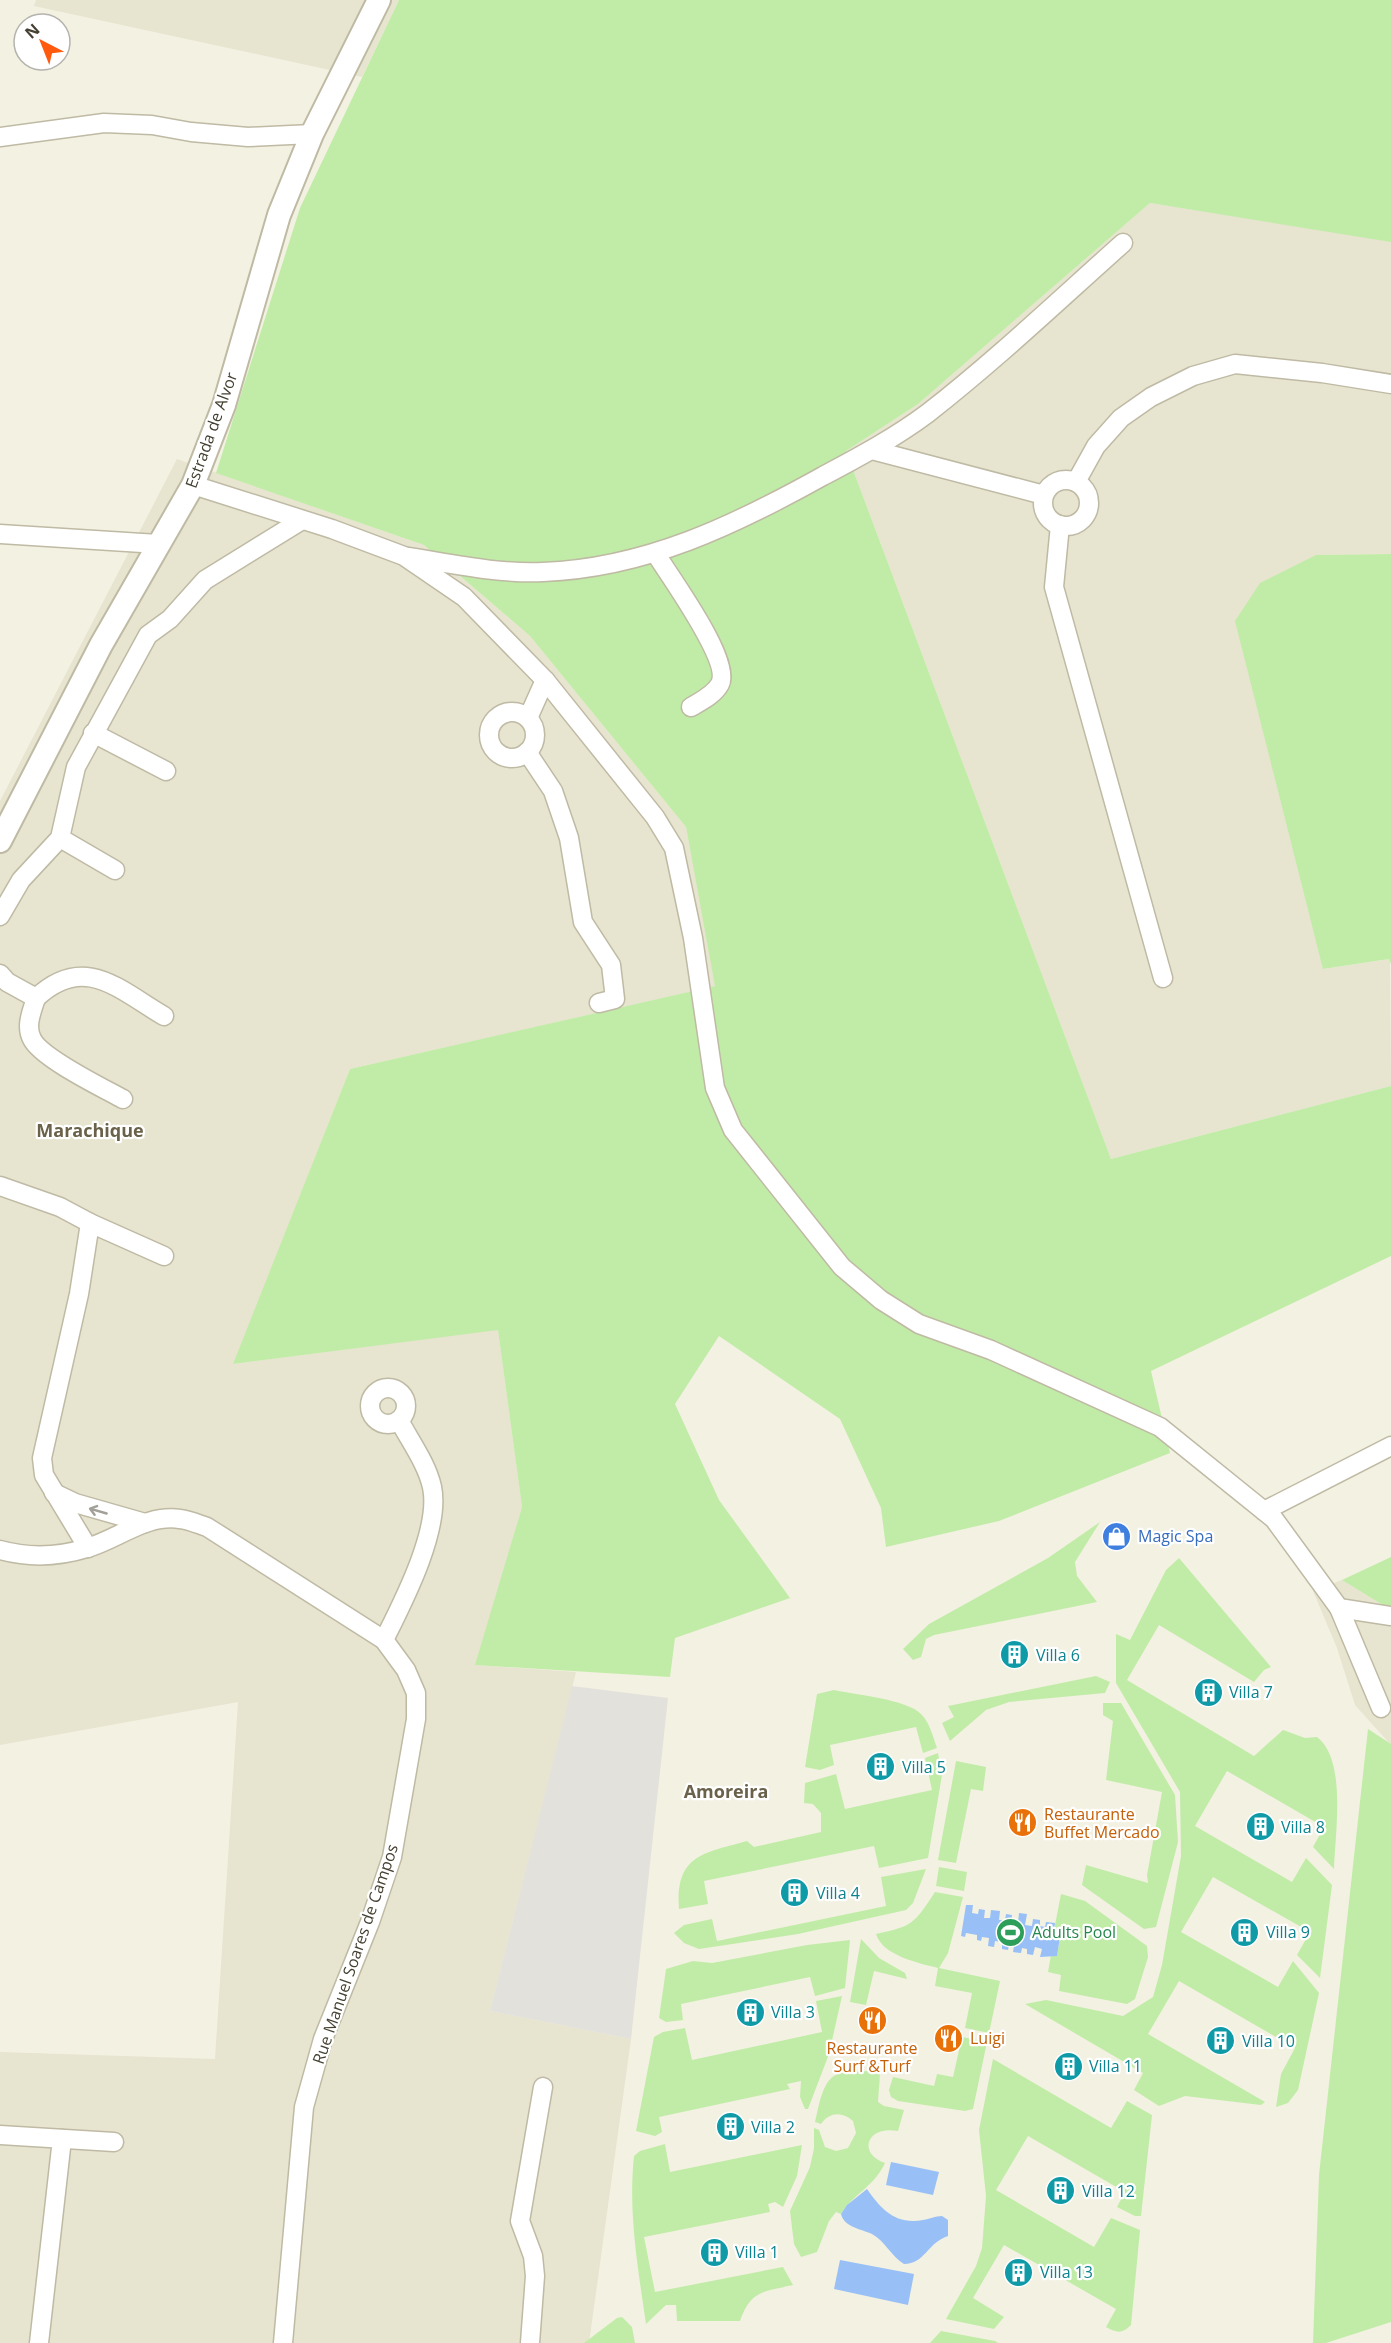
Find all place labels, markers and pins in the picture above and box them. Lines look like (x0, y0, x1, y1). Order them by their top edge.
shop icon: Magic Spa (1101, 1520, 1133, 1552)
place label: Magic Spa (1138, 1525, 1213, 1547)
building icon: Villa 6 (999, 1639, 1031, 1671)
place label: Villa 6 (1036, 1644, 1080, 1666)
building icon: Villa 7 (1192, 1676, 1224, 1708)
place label: Villa 7 (1229, 1681, 1273, 1703)
building icon: Villa 5 (865, 1751, 897, 1783)
place label: Villa 5 (902, 1756, 946, 1778)
place label: Restaurante Buffet Mercado (1044, 1803, 1160, 1843)
restaurant icon: Restaurante Buffet Mercado (1007, 1807, 1039, 1839)
building icon: Villa 8 (1244, 1811, 1276, 1843)
place label: Villa 8 (1281, 1816, 1325, 1838)
building icon: Villa 4 (779, 1877, 811, 1909)
place label: Villa 4 (816, 1882, 860, 1904)
sports icon: Adults Pool (995, 1916, 1027, 1948)
building icon: Villa 9 (1229, 1916, 1261, 1948)
place label: Adults Pool (1032, 1921, 1116, 1943)
place label: Villa 9 (1266, 1921, 1310, 1943)
building icon: Villa 3 (734, 1996, 766, 2028)
place label: Villa 3 (771, 2001, 815, 2023)
restaurant icon: Restaurante Surf &Turf (856, 2004, 888, 2036)
restaurant icon: Luigi (933, 2022, 965, 2054)
building icon: Villa 10 (1205, 2025, 1237, 2057)
place label: Luigi (970, 2027, 1005, 2049)
place label: Villa 10 (1242, 2030, 1295, 2052)
place label: Restaurante Surf &Turf (827, 2037, 917, 2077)
building icon: Villa 11 (1052, 2050, 1084, 2082)
place label: Villa 11 (1089, 2055, 1142, 2077)
building icon: Villa 2 (714, 2111, 746, 2143)
place label: Villa 2 (751, 2116, 795, 2138)
building icon: Villa 12 (1045, 2175, 1077, 2207)
place label: Villa 12 (1082, 2180, 1135, 2202)
building icon: Villa 1 (698, 2236, 730, 2268)
place label: Villa 1 (735, 2241, 779, 2263)
building icon: Villa 13 (1003, 2256, 1035, 2288)
place label: Villa 13 (1040, 2261, 1093, 2283)

